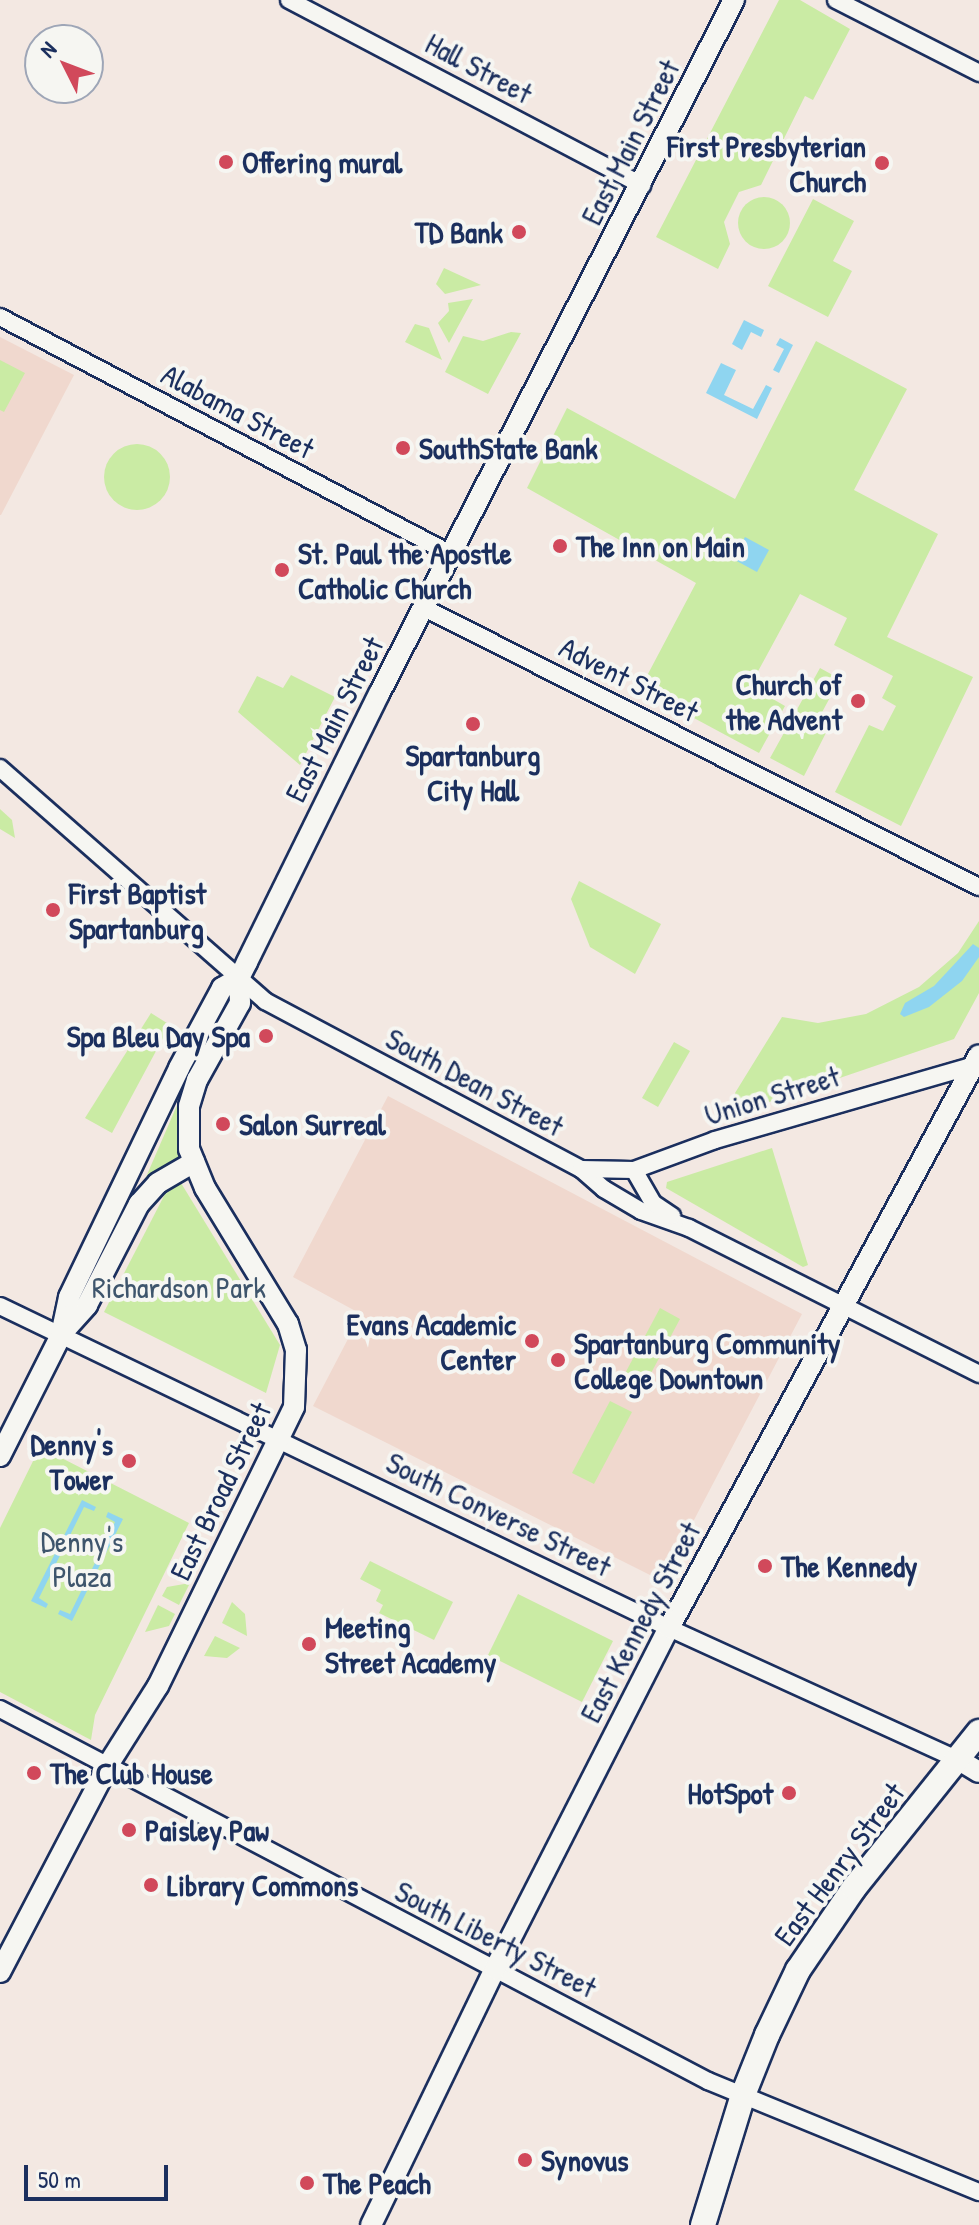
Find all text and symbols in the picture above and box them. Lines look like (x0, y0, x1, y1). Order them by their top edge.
north arrow (24, 24, 104, 104)
street label: Hall Street (420, 25, 538, 111)
text: N (33, 35, 63, 64)
street label: East Main Street (573, 53, 687, 231)
place label: First Presbyterian Church (667, 128, 866, 198)
place label: Offering mural (242, 144, 402, 180)
marker: Offering mural (217, 153, 235, 171)
marker: First Presbyterian Church (873, 154, 891, 172)
place label: TD Bank (415, 214, 503, 250)
marker: TD Bank (510, 223, 528, 241)
street label: Alabama Street (156, 356, 320, 466)
place label: SouthState Bank (419, 430, 598, 466)
marker: SouthState Bank (394, 439, 412, 457)
place label: The Inn on Main (576, 528, 745, 564)
place label: St. Paul the Apostle Catholic Church (298, 535, 512, 606)
marker: The Inn on Main (551, 537, 569, 555)
marker: St. Paul the Apostle Catholic Church (273, 561, 291, 579)
street label: Advent Street (554, 629, 704, 729)
street label: East Main Street (277, 630, 391, 808)
place label: Church of the Advent (726, 666, 842, 736)
marker: Church of the Advent (849, 692, 867, 710)
marker: Spartanburg City Hall (464, 715, 482, 733)
place label: Spartanburg City Hall (406, 737, 540, 808)
place label: First Baptist Spartanburg (69, 875, 206, 946)
marker: First Baptist Spartanburg (44, 901, 62, 919)
place label: Spa Bleu Day Spa (67, 1018, 250, 1054)
street label: South Dean Street (380, 1020, 570, 1144)
marker: Spa Bleu Day Spa (257, 1027, 275, 1045)
street label: Union Street (700, 1057, 844, 1133)
place label: Salon Surreal (239, 1106, 386, 1142)
marker: Salon Surreal (214, 1115, 232, 1133)
park label: Richardson Park (92, 1269, 266, 1305)
place label: Evans Academic Center (347, 1306, 516, 1376)
place label: Spartanburg Community College Downtown (574, 1325, 840, 1396)
marker: Evans Academic Center (523, 1332, 541, 1350)
marker: Spartanburg Community College Downtown (549, 1351, 567, 1369)
street label: East Broad Street (162, 1396, 278, 1586)
place label: Denny's Tower (31, 1426, 113, 1496)
street label: South Converse Street (381, 1444, 617, 1584)
marker: Denny's Tower (120, 1452, 138, 1470)
street label: East Kennedy Street (572, 1516, 708, 1728)
park label: Denny's Plaza (41, 1523, 123, 1594)
place label: The Kennedy (781, 1548, 918, 1584)
marker: The Kennedy (756, 1557, 774, 1575)
place label: Meeting Street Academy (325, 1609, 497, 1680)
marker: Meeting Street Academy (300, 1635, 318, 1653)
place label: The Club House (50, 1755, 213, 1791)
marker: The Club House (25, 1764, 43, 1782)
place label: HotSpot (688, 1775, 773, 1811)
street label: East Henry Street (766, 1776, 912, 1952)
marker: HotSpot (780, 1784, 798, 1802)
place label: Paisley Paw (145, 1812, 269, 1848)
marker: Paisley Paw (120, 1821, 138, 1839)
place label: Library Commons (167, 1867, 358, 1903)
street label: South Liberty Street (389, 1873, 603, 2005)
marker: Library Commons (142, 1876, 160, 1894)
place label: Synovus (541, 2142, 629, 2178)
scale bar (28, 2149, 172, 2199)
marker: Synovus (516, 2151, 534, 2169)
text: 50 m (38, 2163, 81, 2195)
place label: The Peach (323, 2165, 431, 2201)
marker: The Peach (298, 2174, 316, 2192)

